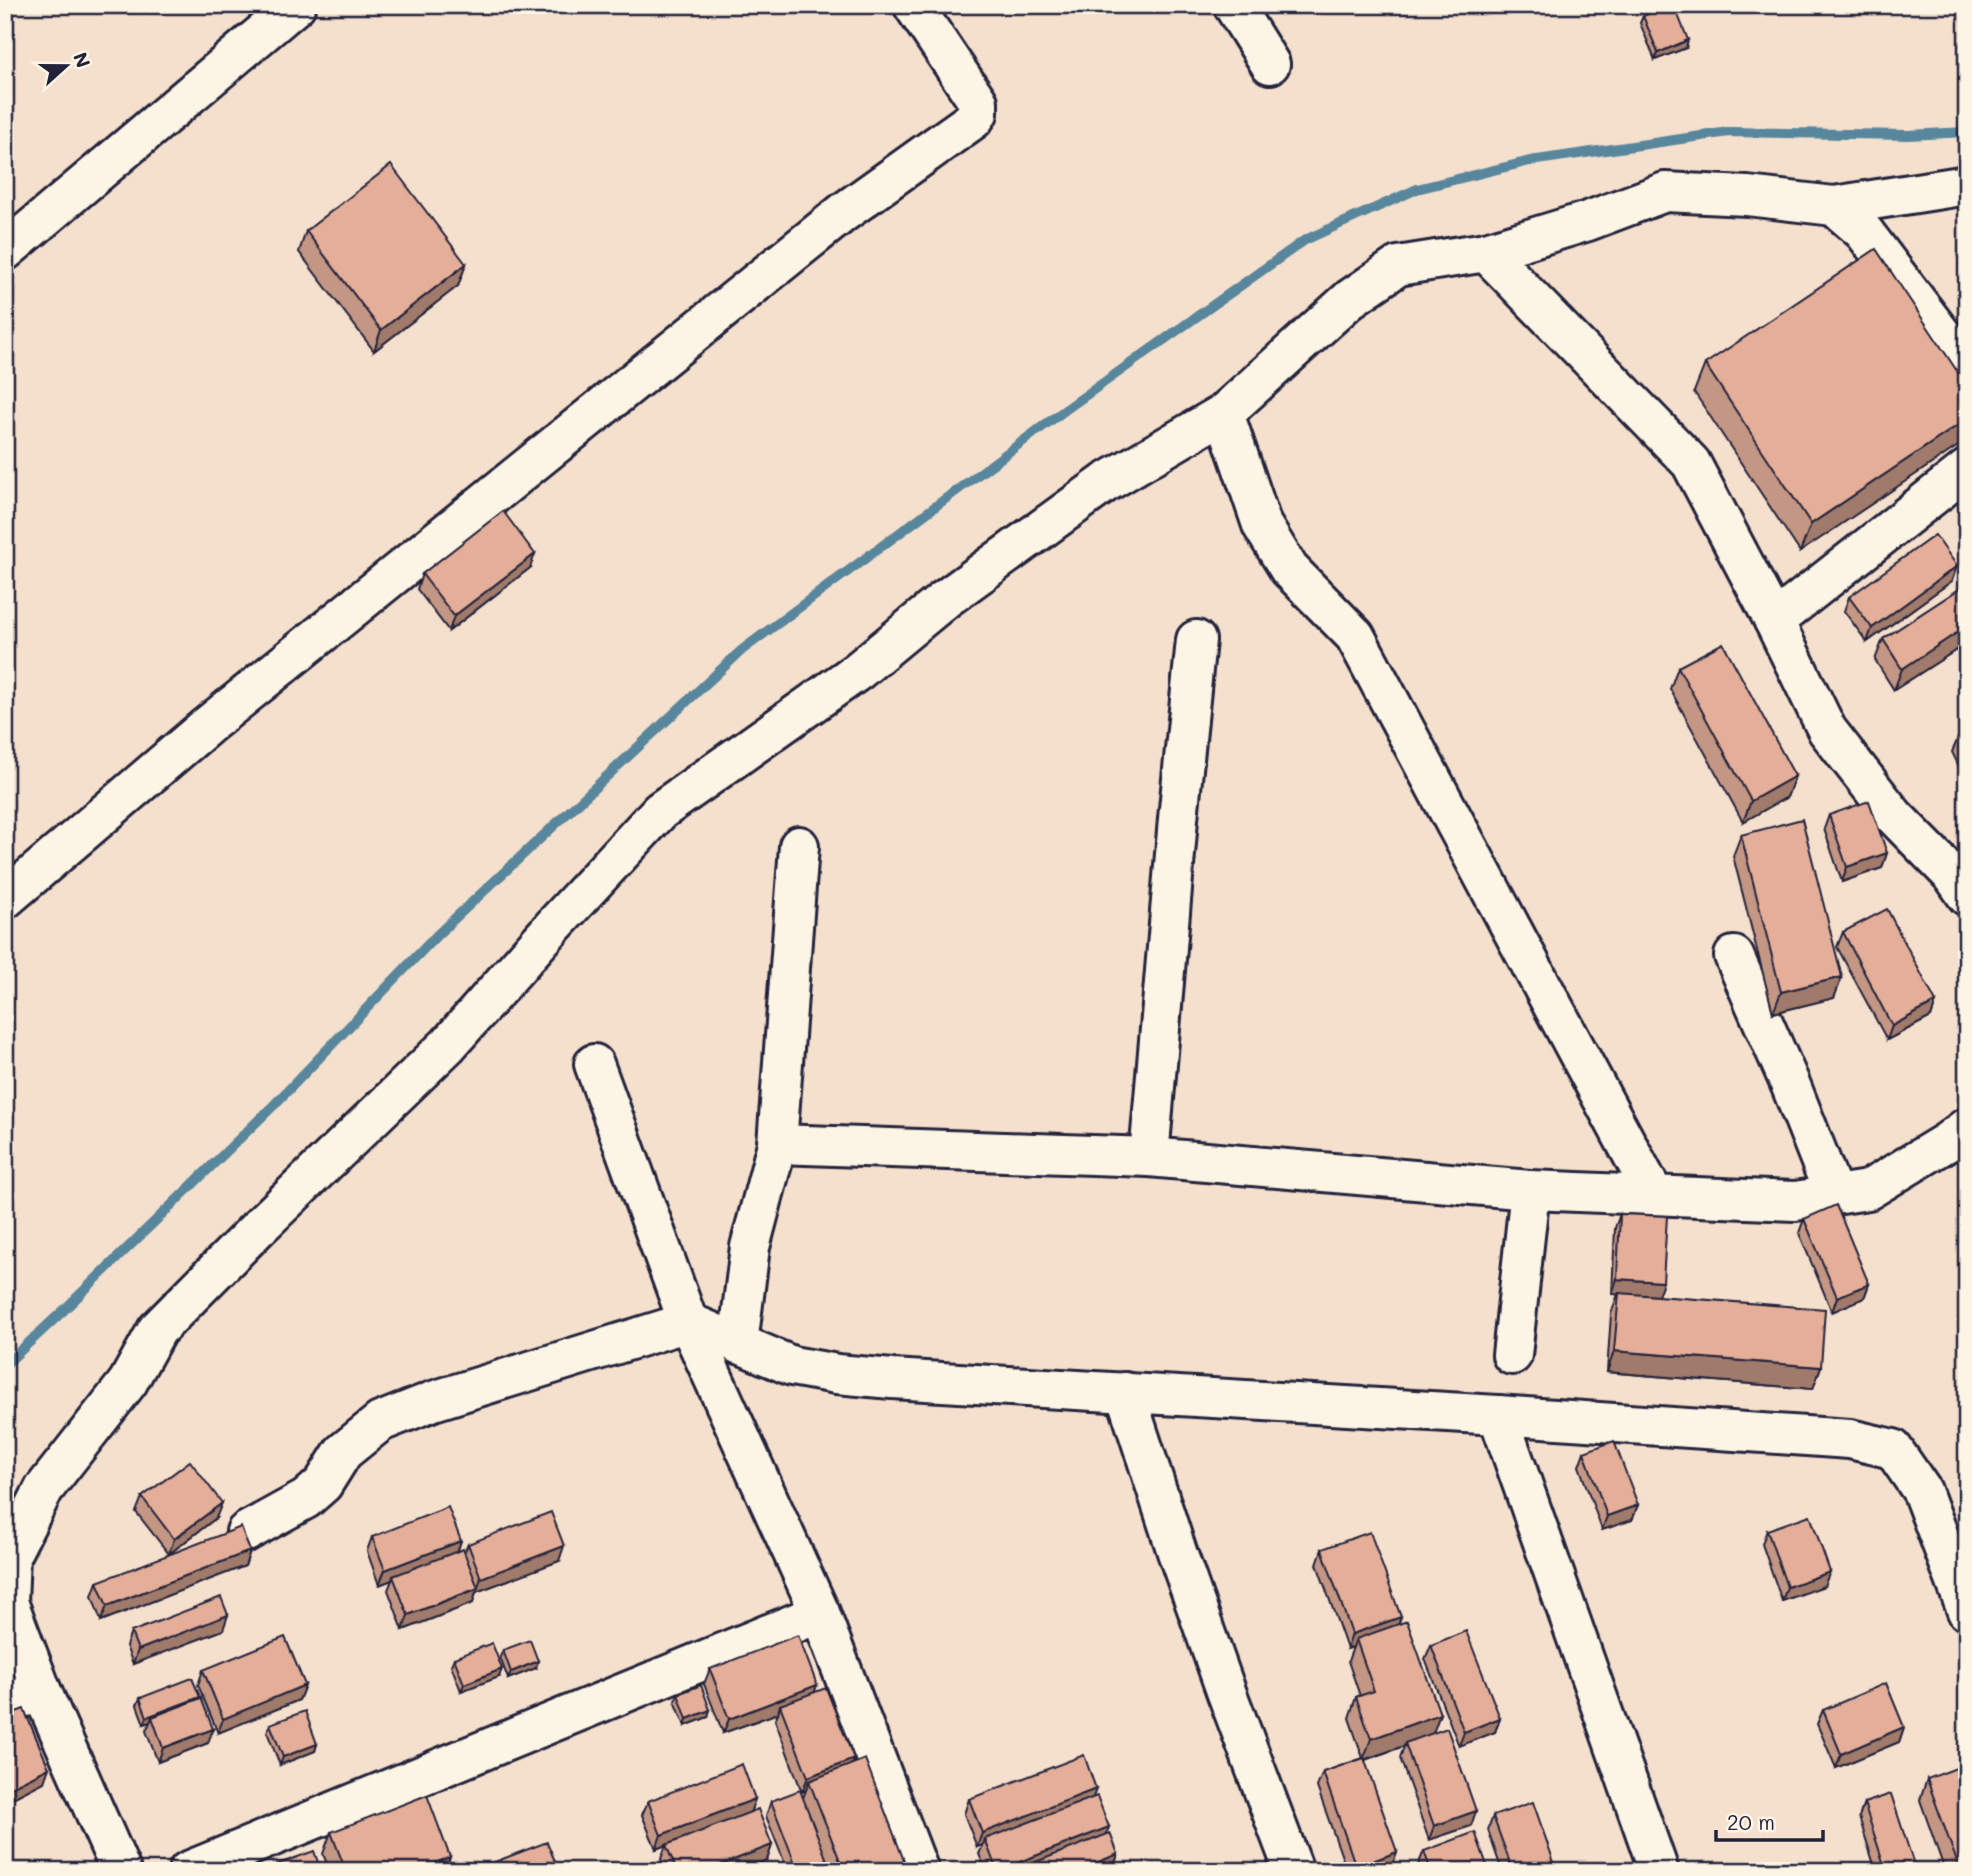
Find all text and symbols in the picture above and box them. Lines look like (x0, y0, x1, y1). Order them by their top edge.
north arrow (32, 32, 102, 102)
text: N (68, 49, 97, 71)
scale bar (1716, 1799, 1823, 1843)
text: 20 m (1727, 1808, 1775, 1835)

